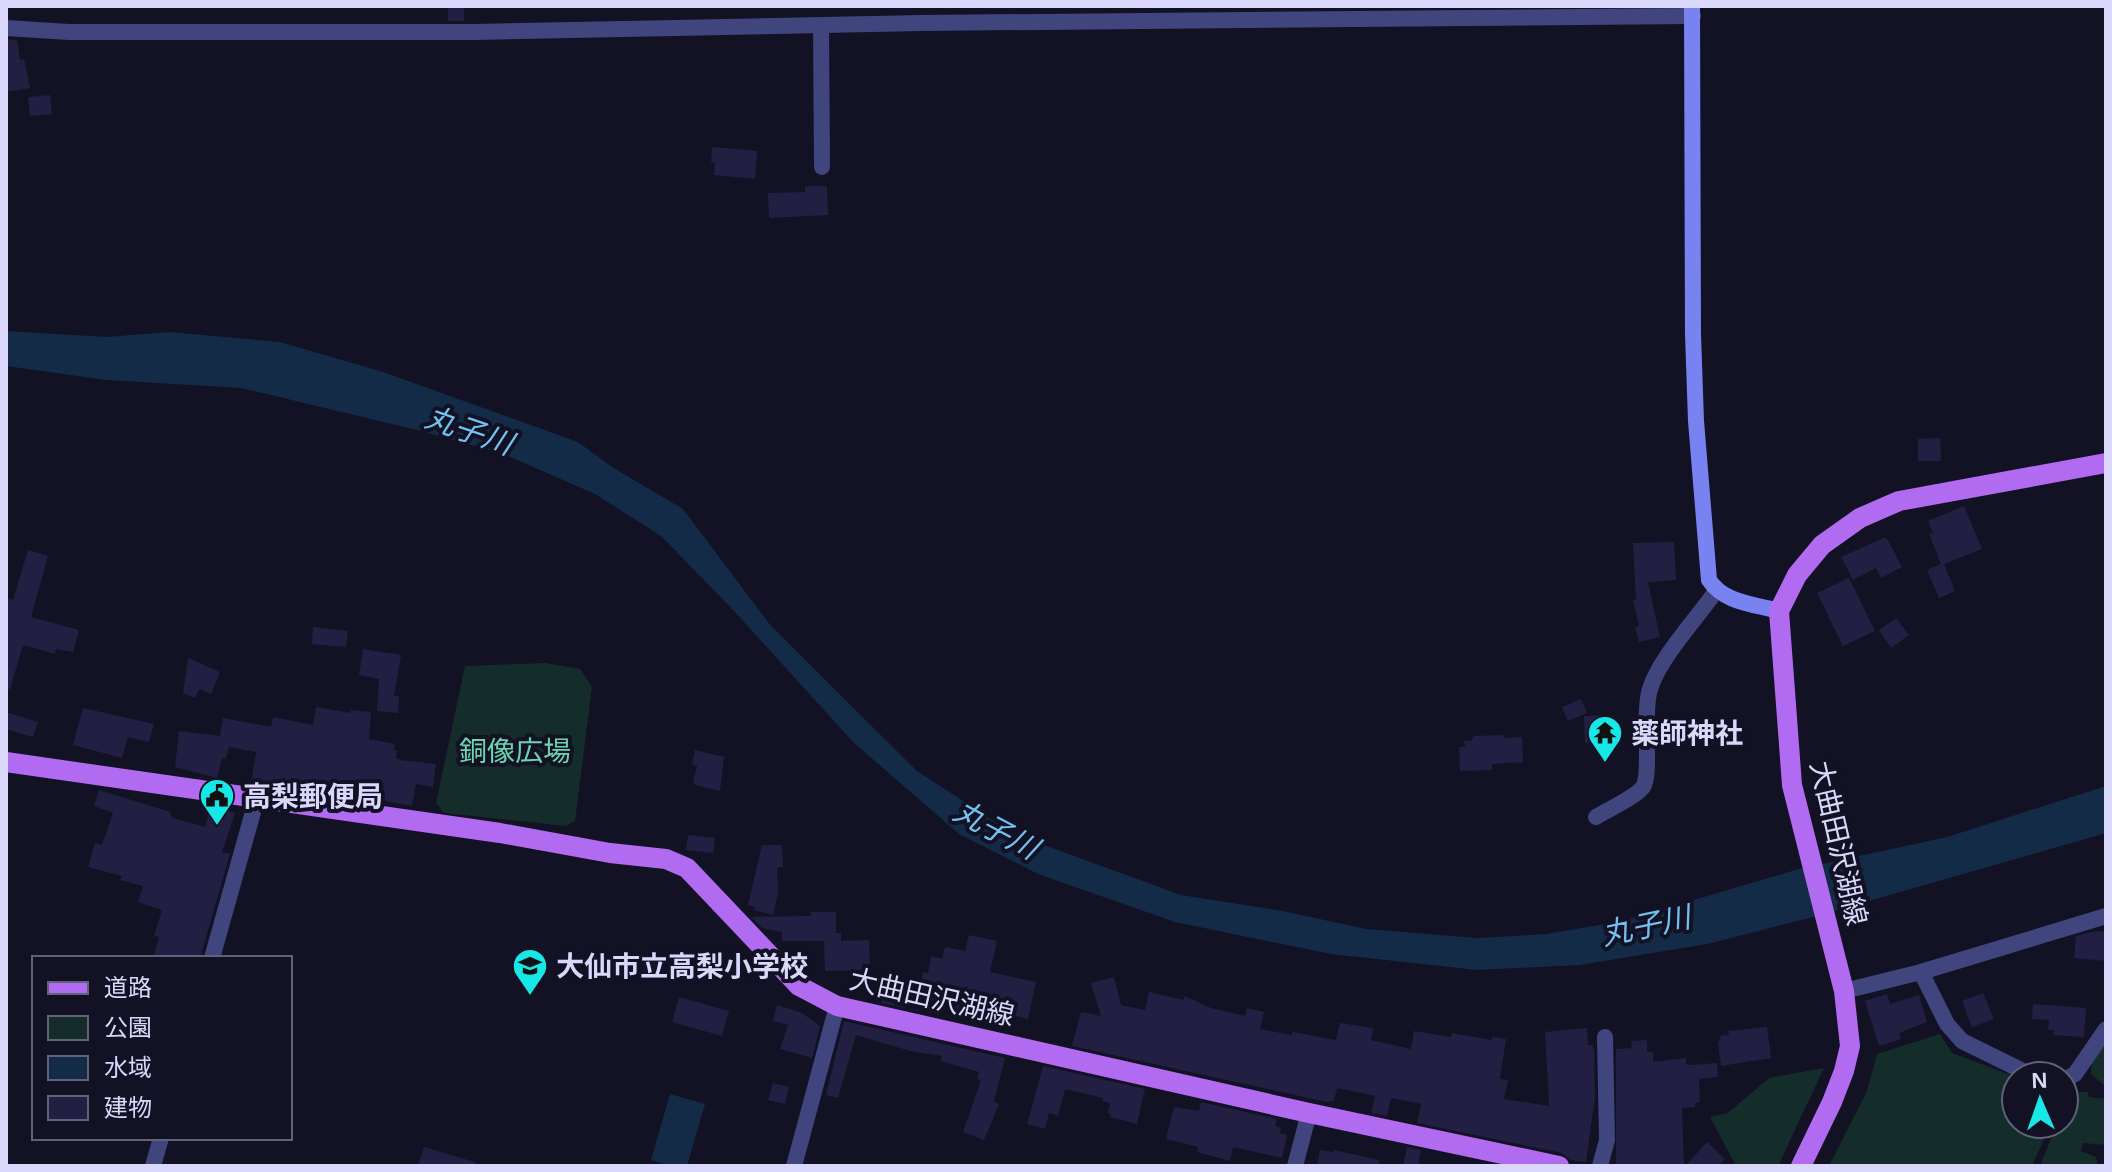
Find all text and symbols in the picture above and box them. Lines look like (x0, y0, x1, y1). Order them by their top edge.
water label: 丸子川 (421, 400, 520, 462)
temple icon: 薬師神社 (1586, 714, 1624, 764)
place label: 薬師神社 (1631, 718, 1743, 749)
park label: 銅像広場 (459, 736, 571, 767)
street label: 大曲田沢湖線 (1805, 758, 1873, 928)
public building icon: 高梨郵便局 (198, 777, 236, 827)
place label: 高梨郵便局 (243, 781, 383, 812)
water label: 丸子川 (949, 794, 1046, 867)
water label: 丸子川 (1598, 899, 1696, 951)
school or university icon: 大仙市立高梨小学校 (511, 947, 549, 997)
place label: 大仙市立高梨小学校 (556, 951, 808, 982)
legend (32, 956, 292, 1140)
street label: 大曲田沢湖線 (847, 963, 1017, 1031)
text: 道路 (104, 974, 152, 1001)
text: 公園 (104, 1014, 152, 1041)
text: 水域 (104, 1054, 152, 1081)
north arrow (2000, 1060, 2080, 1140)
text: N (2031, 1068, 2048, 1093)
text: 建物 (104, 1094, 152, 1121)

